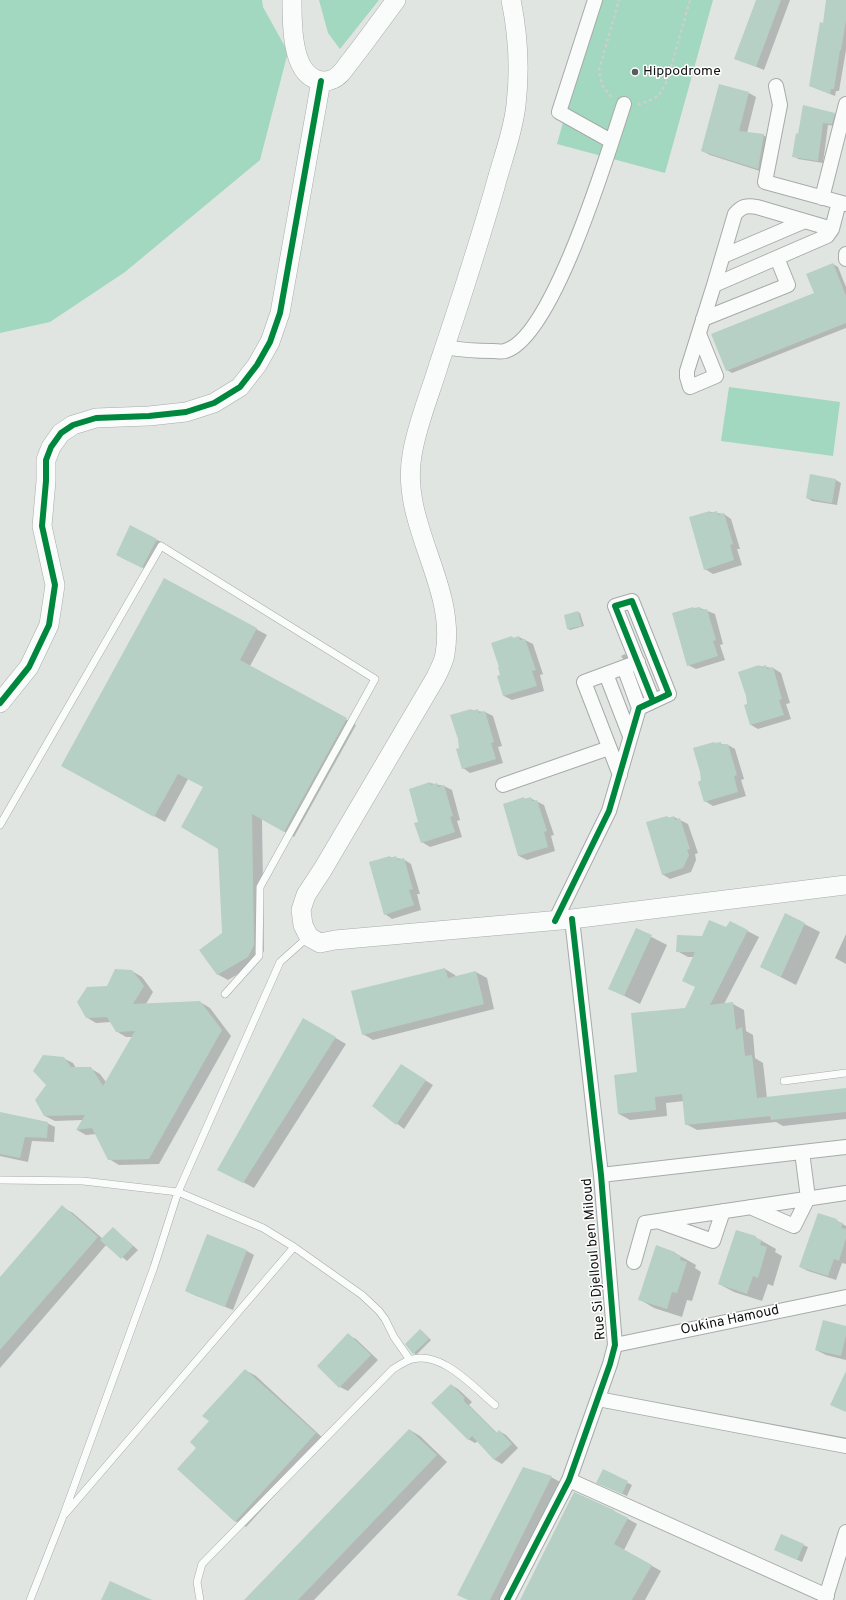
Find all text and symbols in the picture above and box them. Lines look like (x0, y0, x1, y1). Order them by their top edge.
place label: Hippodrome (643, 64, 721, 80)
marker: Hippodrome (630, 67, 640, 77)
street label: Rue Si Djelloul ben Miloud (580, 1177, 610, 1341)
street label: Oukina Hamoud (679, 1302, 781, 1340)

